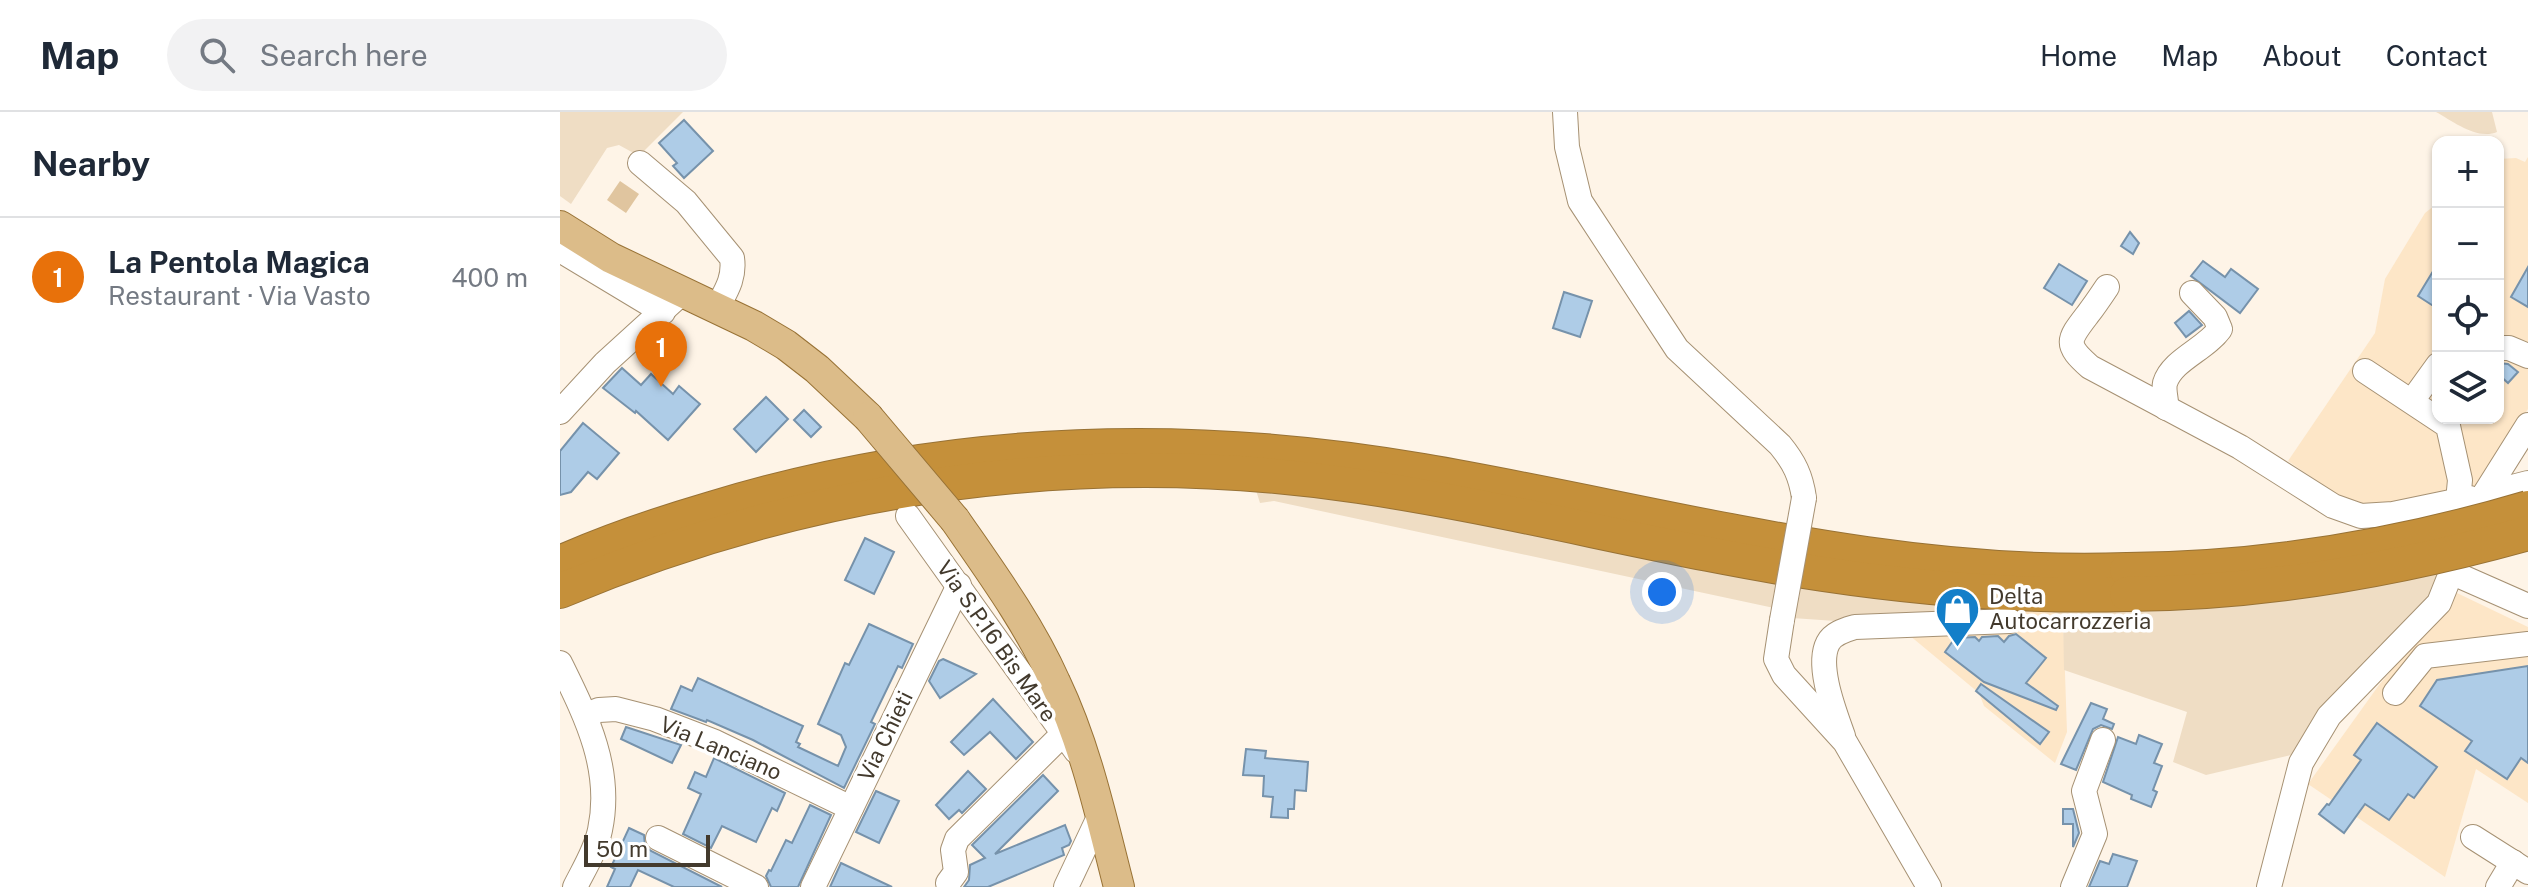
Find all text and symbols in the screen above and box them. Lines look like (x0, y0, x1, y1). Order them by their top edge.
search box (167, 19, 727, 91)
text: Map (40, 33, 119, 78)
icon: search (195, 33, 239, 77)
text: Search here (259, 37, 428, 73)
text: Home (2040, 39, 2117, 72)
text: Map (2161, 39, 2218, 72)
text: About (2262, 39, 2342, 72)
text: Contact (2386, 39, 2488, 72)
map controls (2432, 136, 2504, 424)
button: + (2432, 136, 2504, 208)
text: Nearby (32, 144, 150, 184)
button: − (2432, 208, 2504, 280)
text: La Pentola Magica (108, 244, 370, 280)
text: 1 (52, 262, 64, 293)
text: 400 m (451, 262, 528, 293)
text: Restaurant · Via Vasto (108, 280, 371, 311)
button: locate (2432, 280, 2504, 352)
pin: 1 (635, 321, 687, 387)
button: layers (2432, 352, 2504, 424)
street label: Via S.P.16 Bis Mare (932, 555, 1062, 727)
your location (1642, 572, 1682, 612)
place label: Delta Autocarrozzeria (1989, 583, 2151, 634)
shop icon: Delta Autocarrozzeria (1934, 585, 1982, 648)
street label: Via Chieti (852, 687, 918, 785)
street label: Via Lanciano (656, 711, 786, 785)
scale bar (584, 831, 710, 867)
text: 50 m (596, 836, 648, 862)

